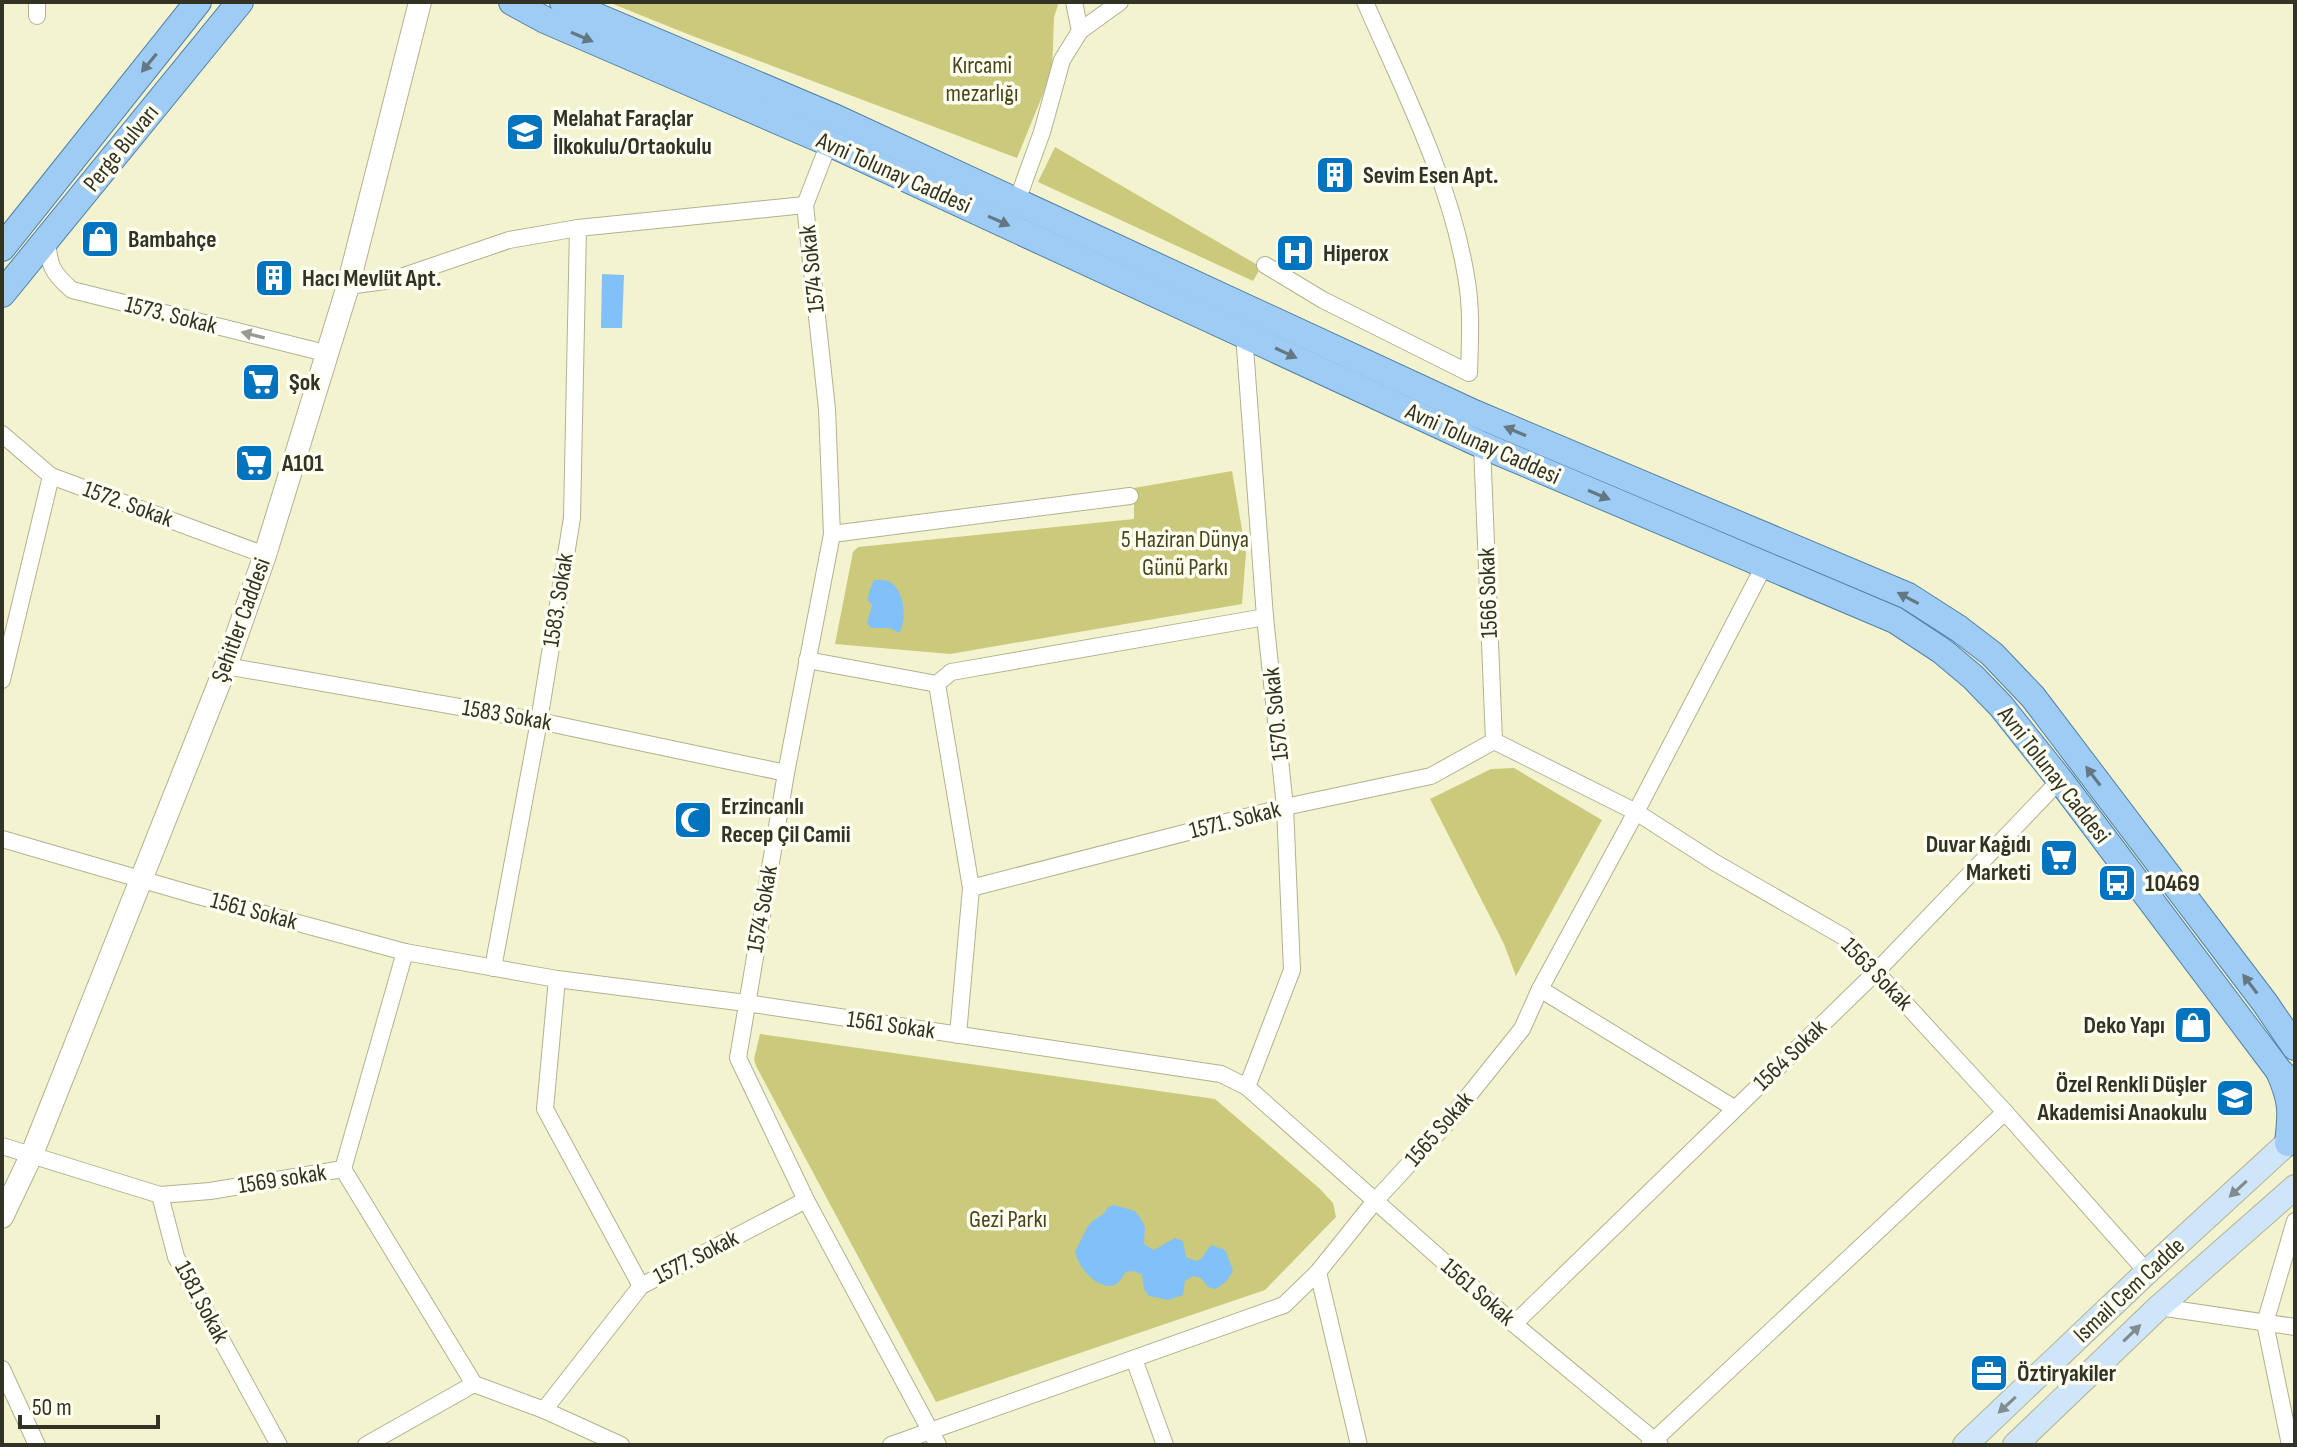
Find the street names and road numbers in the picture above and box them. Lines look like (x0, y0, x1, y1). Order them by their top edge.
street label: Perge Bulvarı (77, 99, 165, 197)
street label: Avni Tolunay Caddesi (811, 126, 976, 220)
street label: 1574 Sokak (793, 224, 831, 314)
street label: 1573. Sokak (122, 290, 220, 340)
street label: Avni Tolunay Caddesi (1400, 397, 1565, 491)
street label: 1572. Sokak (79, 474, 177, 534)
street label: 1566 Sokak (1472, 547, 1504, 639)
street label: 1583. Sokak (536, 551, 580, 649)
street label: Şehitler Caddesi (205, 554, 277, 686)
street label: 1570. Sokak (1257, 666, 1295, 762)
street label: 1583 Sokak (460, 693, 554, 737)
street label: Avni Tolunay Caddesi (1991, 700, 2117, 849)
street label: 1571. Sokak (1186, 795, 1284, 845)
street label: 1574 Sokak (740, 863, 784, 955)
street label: 1561 Sokak (207, 886, 301, 936)
street label: 1563 Sokak (1835, 931, 1919, 1017)
street label: 1561 Sokak (845, 1004, 937, 1046)
street label: 1564 Sokak (1747, 1013, 1833, 1097)
street label: 1565 Sokak (1399, 1086, 1479, 1172)
street label: 1569 sokak (236, 1158, 328, 1200)
street label: 1577. Sokak (649, 1223, 743, 1291)
street label: Ismail Cem Cadde (2067, 1231, 2191, 1349)
street label: 1561 Sokak (1435, 1252, 1521, 1332)
street label: 1581 Sokak (168, 1256, 236, 1348)

